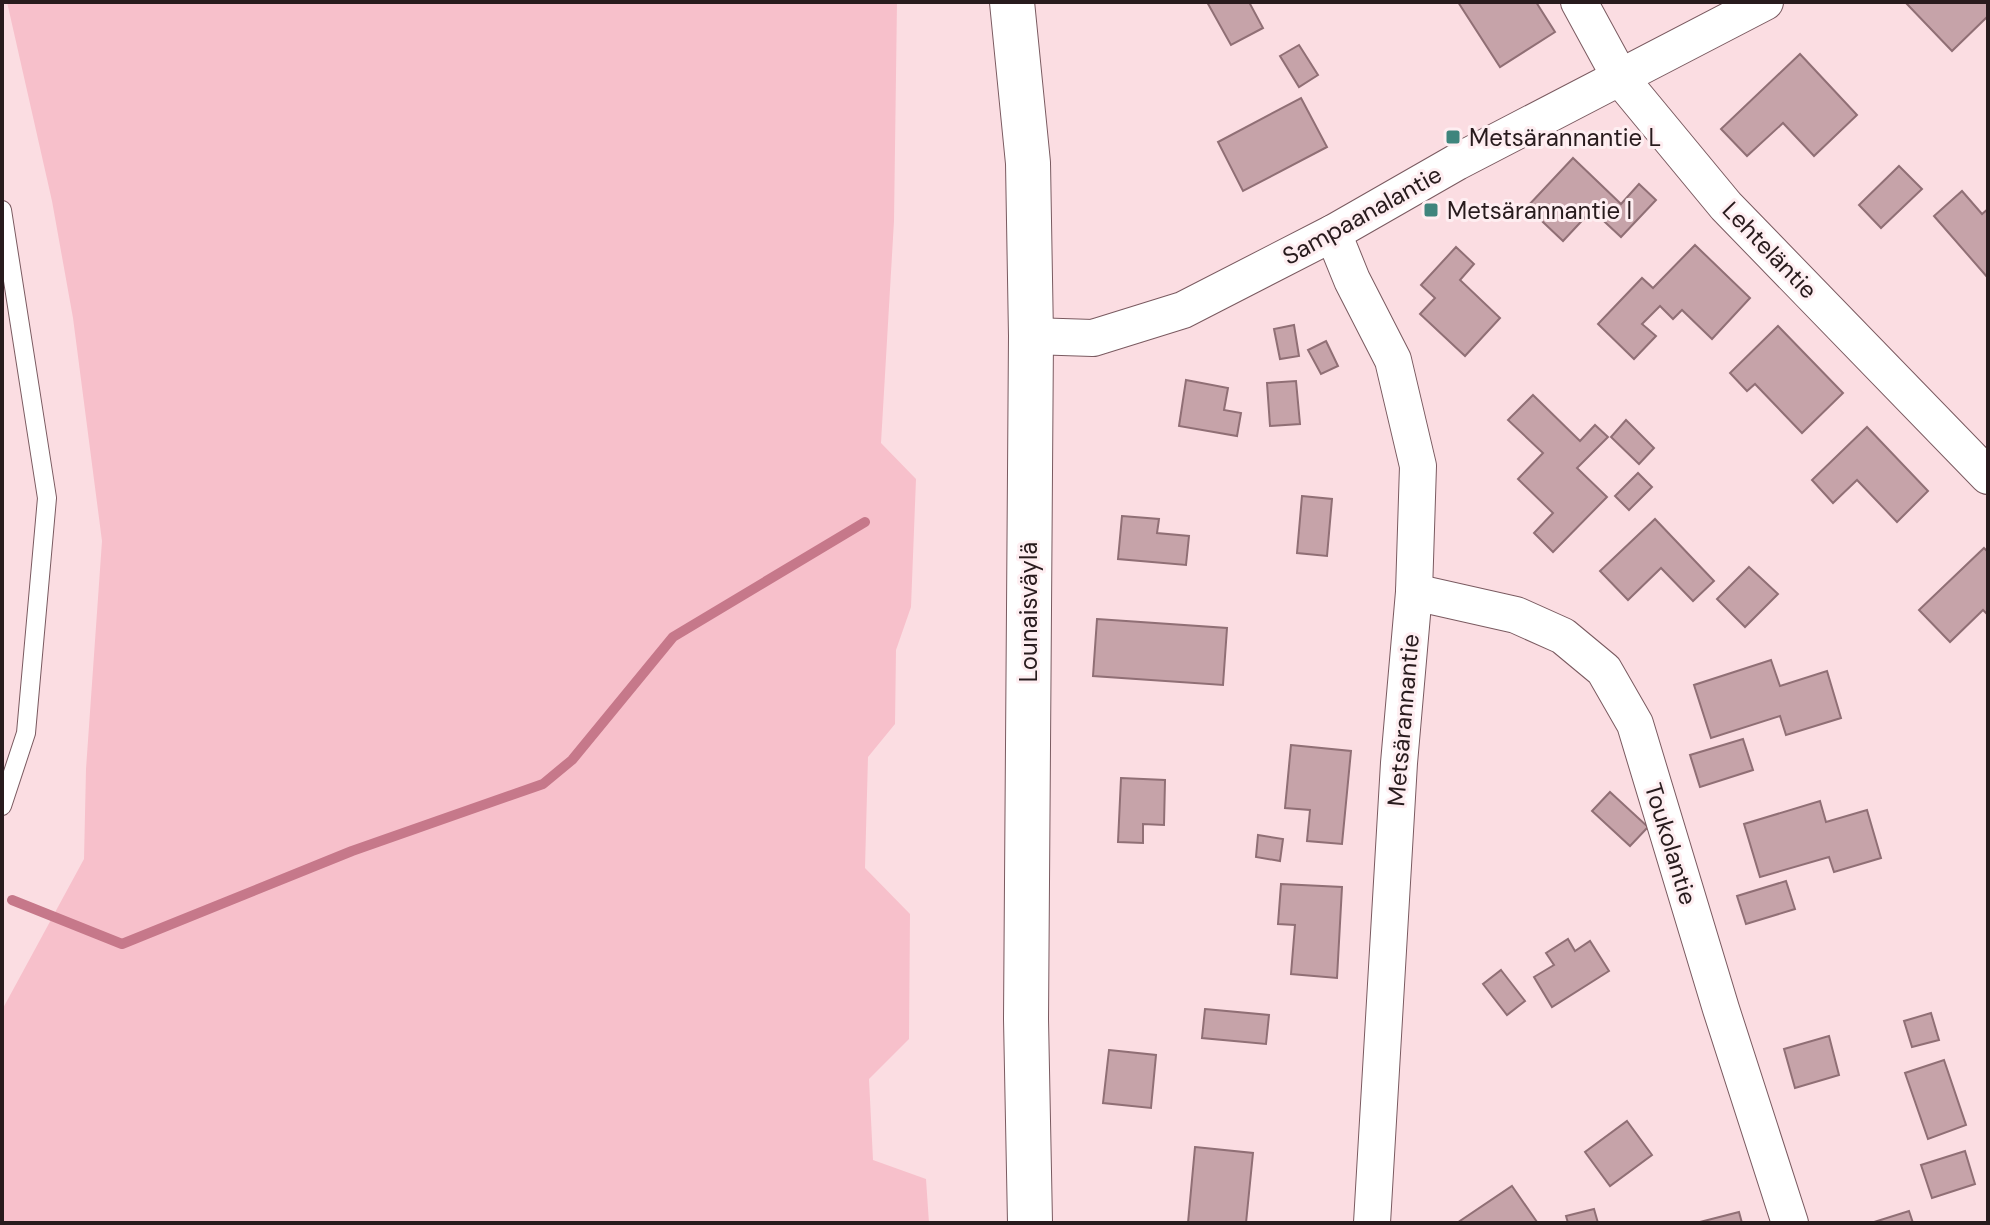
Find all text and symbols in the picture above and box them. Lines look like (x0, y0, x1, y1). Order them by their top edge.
place label: Metsärannantie L (1469, 122, 1661, 153)
marker: Metsärannantie L (1444, 128, 1462, 146)
street label: Sampaanalantie (1277, 158, 1447, 272)
place label: Metsärannantie I (1447, 195, 1632, 226)
street label: Lehteläntie (1716, 195, 1824, 305)
marker: Metsärannantie I (1422, 201, 1440, 219)
street label: Lounaisväylä (1013, 542, 1044, 682)
street label: Metsärannantie (1380, 632, 1426, 808)
street label: Toukolantie (1638, 779, 1704, 909)

